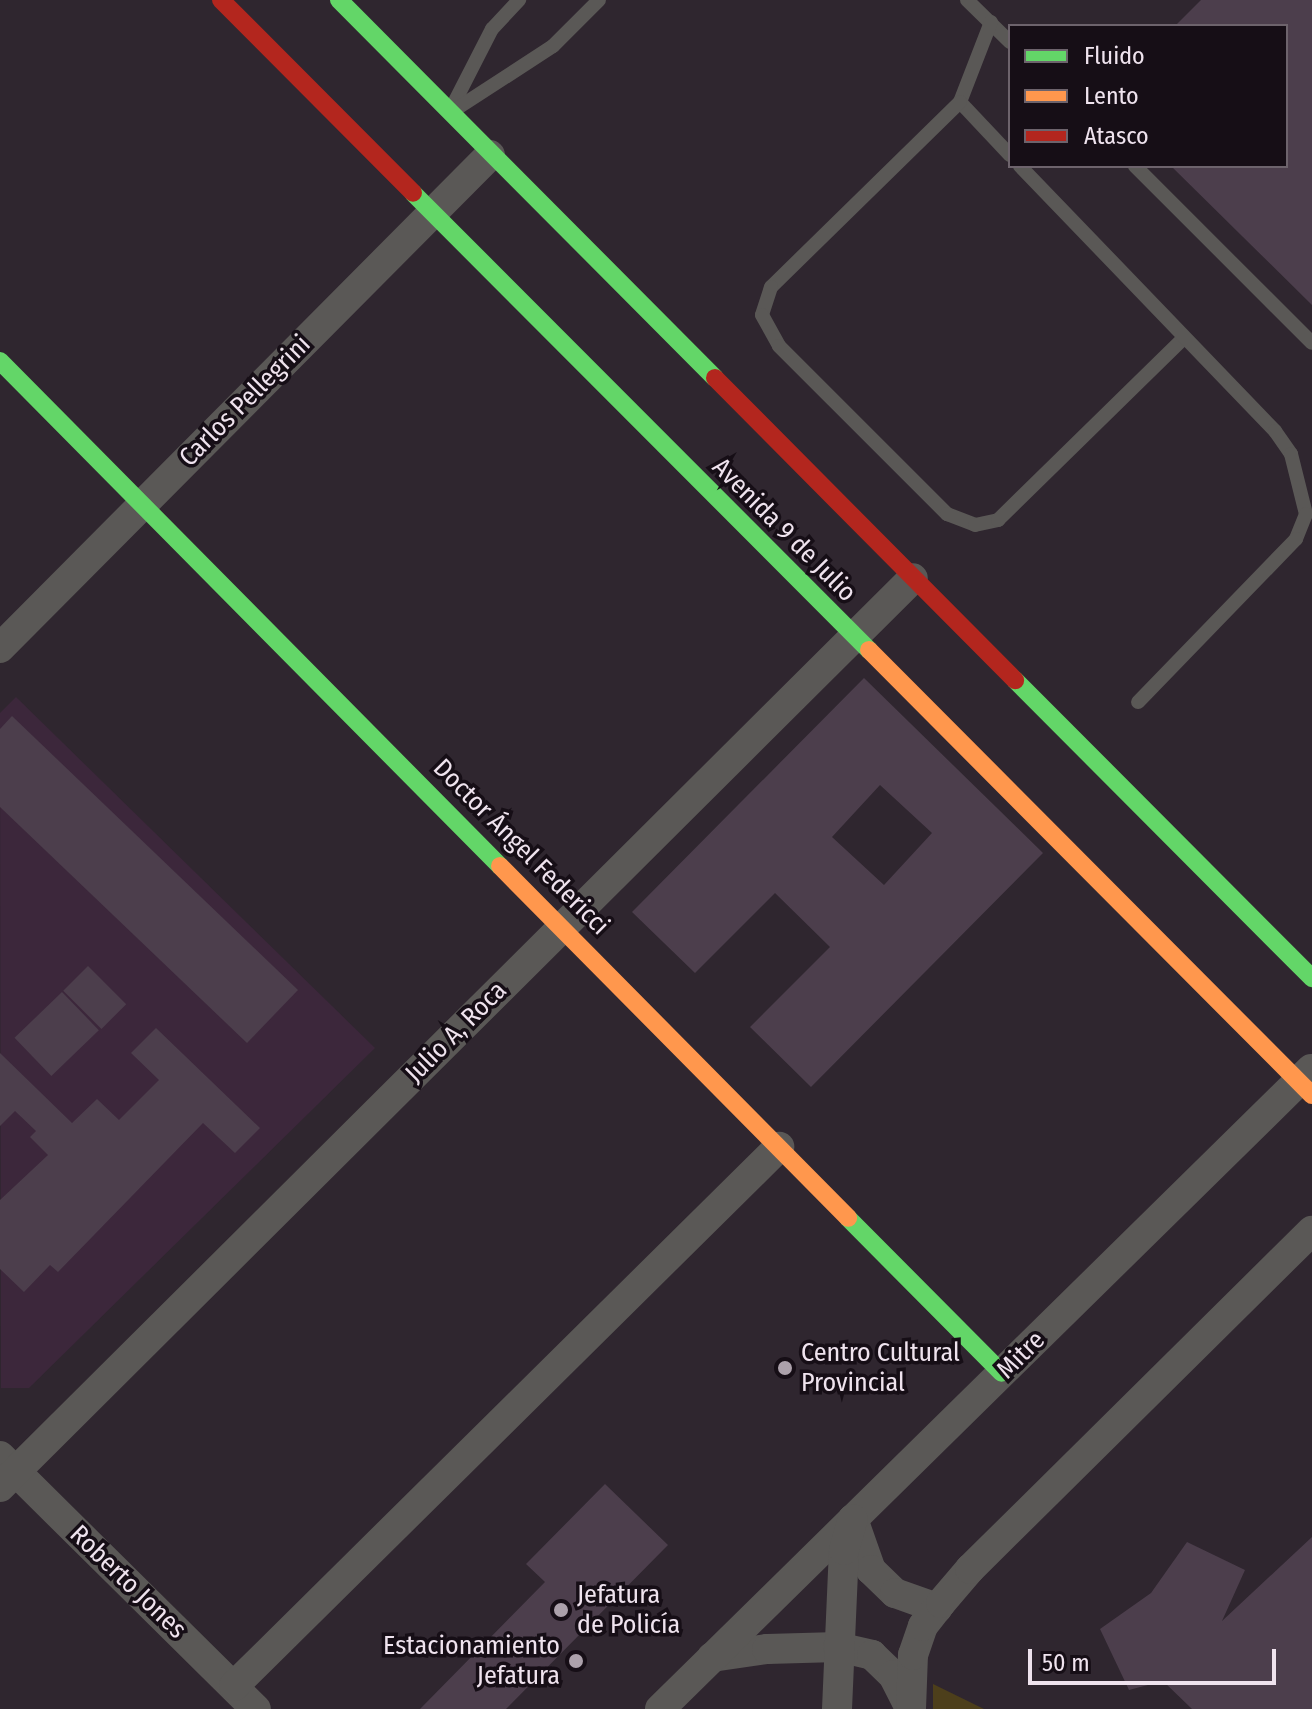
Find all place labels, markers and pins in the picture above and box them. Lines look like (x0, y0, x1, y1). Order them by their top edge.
place label: Centro Cultural Provincial (801, 1337, 960, 1398)
marker: Centro Cultural Provincial (776, 1359, 794, 1377)
place label: Jefatura de Policía (577, 1579, 680, 1640)
marker: Jefatura de Policía (552, 1601, 570, 1619)
place label: Estacionamiento Jefatura (383, 1630, 560, 1692)
marker: Estacionamiento Jefatura (567, 1652, 585, 1670)

